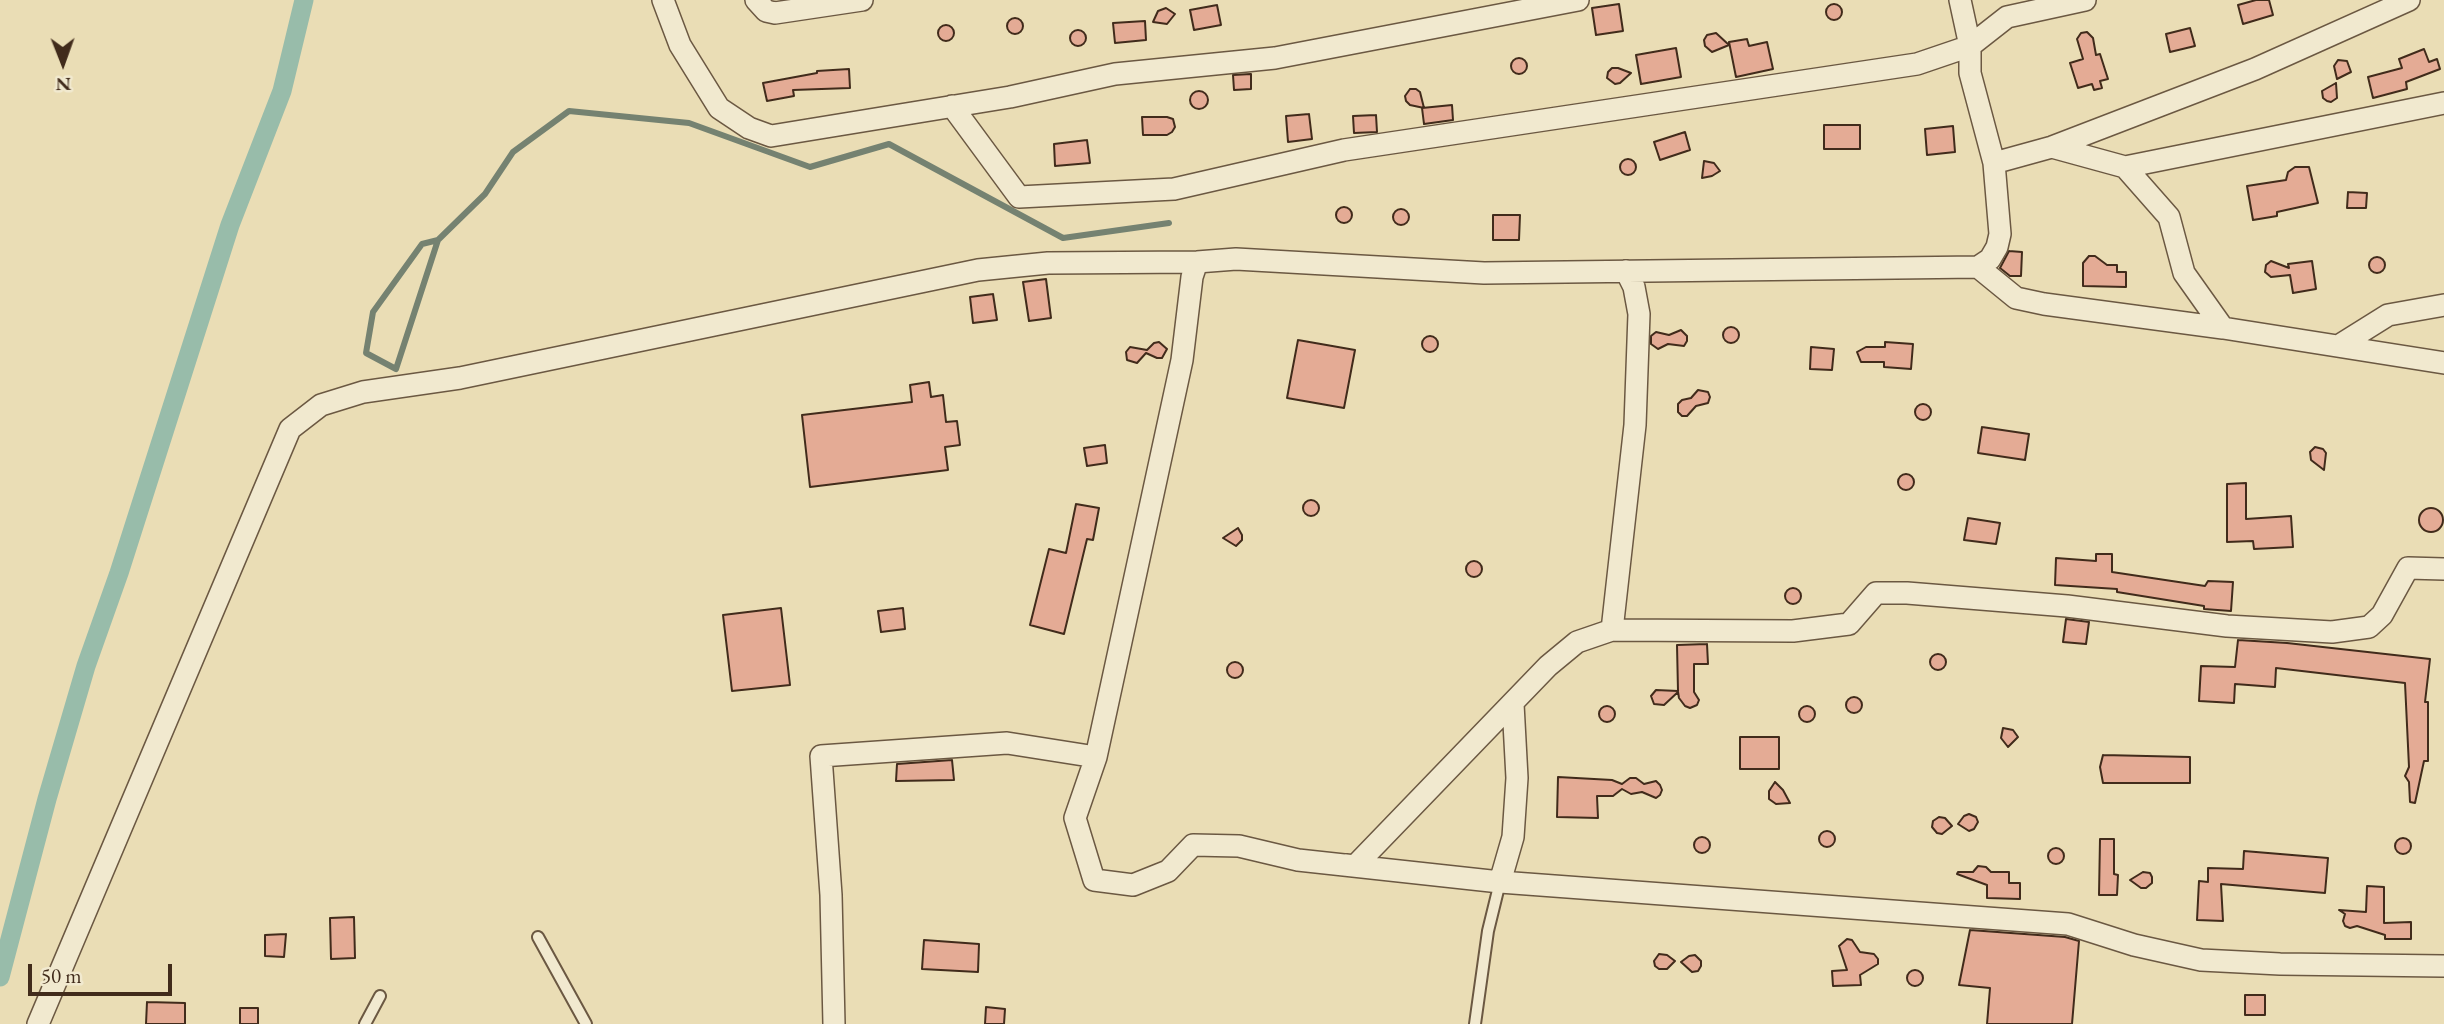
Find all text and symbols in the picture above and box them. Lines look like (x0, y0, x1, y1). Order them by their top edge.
north arrow (28, 28, 98, 98)
text: N (55, 72, 71, 97)
scale bar (32, 950, 175, 994)
text: 50 m (41, 962, 82, 989)

